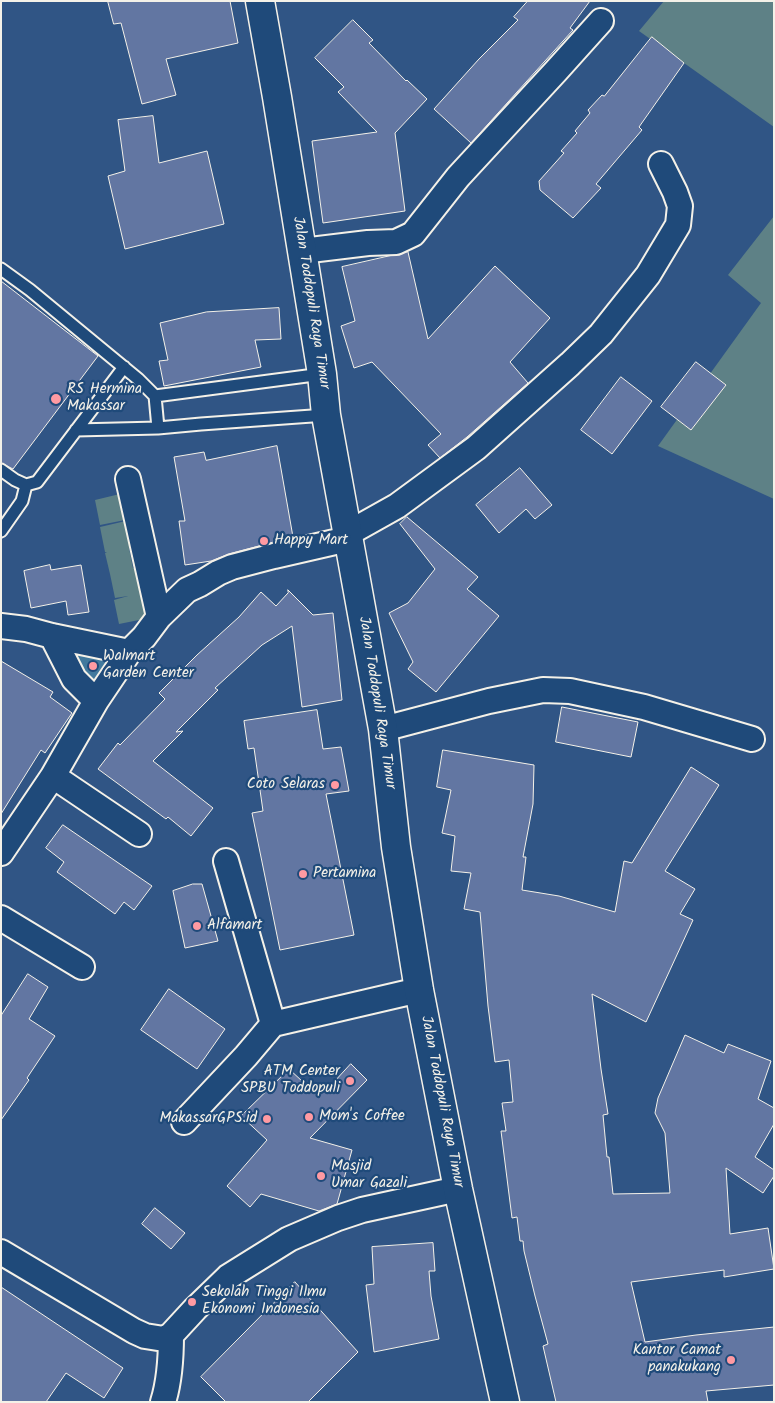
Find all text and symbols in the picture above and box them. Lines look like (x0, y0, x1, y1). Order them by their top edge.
street label: Jalan Toddopuli Raya Timur (287, 215, 333, 391)
place label: RS Hermina Makassar (67, 381, 142, 416)
marker: RS Hermina Makassar (49, 392, 63, 406)
place label: Happy Mart (274, 532, 348, 550)
marker: Happy Mart (258, 535, 270, 547)
street label: Jalan Toddopuli Raya Timur (353, 615, 399, 791)
place label: Walmart Garden Center (103, 648, 194, 683)
marker: Walmart Garden Center (87, 660, 99, 672)
place label: Coto Selaras (247, 776, 325, 794)
marker: Coto Selaras (329, 779, 341, 791)
place label: Pertamina (313, 865, 376, 883)
marker: Pertamina (297, 868, 309, 880)
place label: Alfamart (207, 917, 262, 935)
marker: Alfamart (191, 920, 203, 932)
street label: Jalan Toddopuli Raya Timur (416, 1015, 466, 1189)
place label: ATM Center SPBU Toddopuli (241, 1063, 340, 1098)
marker: ATM Center SPBU Toddopuli (344, 1075, 356, 1087)
place label: Mom's Coffee (319, 1108, 405, 1126)
place label: MakassarGPS.id (159, 1110, 257, 1128)
marker: Mom's Coffee (303, 1111, 315, 1123)
marker: MakassarGPS.id (261, 1113, 273, 1125)
place label: Masjid Umar Gazali (331, 1158, 407, 1193)
marker: Masjid Umar Gazali (315, 1170, 327, 1182)
place label: Sekolah Tinggi Ilmu Ekonomi Indonesia (202, 1284, 326, 1319)
marker: Sekolah Tinggi Ilmu Ekonomi Indonesia (186, 1296, 198, 1308)
place label: Kantor Camat panakukang (633, 1342, 721, 1377)
marker: Kantor Camat panakukang (725, 1354, 737, 1366)

